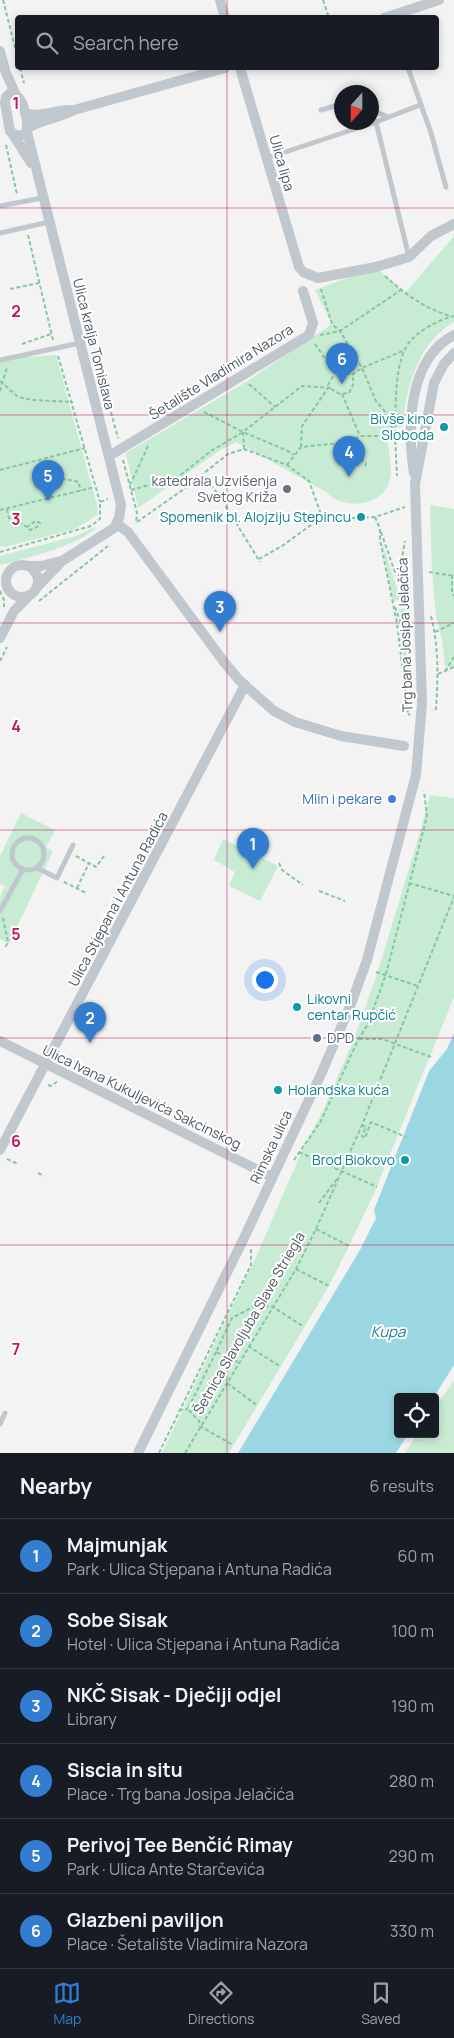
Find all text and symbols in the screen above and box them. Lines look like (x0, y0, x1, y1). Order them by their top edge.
search box (15, 15, 439, 70)
icon: search (33, 29, 61, 57)
text: Search here (73, 30, 179, 56)
north arrow (334, 85, 379, 130)
text: 1 (12, 92, 20, 114)
street label: Ulica lipa (265, 133, 300, 193)
street label: Ulica kralja Tomislava (69, 276, 120, 412)
text: 2 (11, 300, 21, 322)
street label: Šetalište Vladimira Nazora (145, 319, 296, 424)
pin: 6 (326, 343, 358, 384)
place label: Bivše kino Sloboda (370, 409, 434, 444)
marker: Bivše kino Sloboda (438, 421, 450, 433)
pin: 4 (333, 436, 365, 477)
pin: 5 (32, 460, 64, 501)
place label: katedrala Uzvišenja Svetog Križa (152, 471, 277, 506)
marker: katedrala Uzvišenja Svetog Križa (281, 483, 293, 495)
place label: Spomenik bl. Alojziju Stepincu (160, 507, 351, 526)
text: 3 (11, 508, 21, 530)
marker: Spomenik bl. Alojziju Stepincu (355, 511, 367, 523)
street label: Trg bana Josipa Jelačića (392, 557, 417, 713)
pin: 3 (204, 591, 236, 632)
text: 4 (11, 715, 21, 737)
place label: Mlin i pekare (302, 789, 382, 808)
marker: Mlin i pekare (386, 793, 398, 805)
street label: Ulica Stjepana i Antuna Radića (63, 808, 172, 989)
pin: 1 (237, 828, 269, 869)
text: 5 (11, 923, 21, 945)
your location (252, 967, 278, 993)
place label: Likovni centar Rupčić (307, 989, 396, 1024)
marker: Likovni centar Rupčić (291, 1001, 303, 1013)
pin: 2 (74, 1002, 106, 1043)
place label: DPD (327, 1028, 354, 1047)
marker: DPD (311, 1032, 323, 1044)
street label: Ulica Ivana Kukuljevića Sakcinskog (40, 1040, 245, 1153)
place label: Holandska kuća (288, 1080, 389, 1099)
marker: Holandska kuća (272, 1084, 284, 1096)
street label: Rimska ulica (245, 1107, 296, 1187)
text: 6 (11, 1130, 21, 1152)
place label: Brod Biokovo (312, 1150, 395, 1169)
marker: Brod Biokovo (399, 1154, 411, 1166)
street label: Šetnica Slavoljuba Slave Striegla (188, 1228, 309, 1418)
water label: Kupa (371, 1321, 406, 1342)
text: 7 (12, 1338, 20, 1360)
map controls (394, 1393, 439, 1438)
button: locate (394, 1393, 439, 1438)
text: Nearby (20, 1472, 92, 1500)
text: 6 results (369, 1475, 434, 1497)
text: Majmunjak (67, 1532, 167, 1558)
text: 1 (32, 1545, 40, 1567)
text: 60 m (398, 1545, 434, 1567)
text: Park · Ulica Stjepana i Antuna Radića (67, 1558, 332, 1580)
text: Sobe Sisak (67, 1607, 167, 1633)
text: 2 (31, 1620, 41, 1642)
text: 100 m (391, 1620, 434, 1642)
text: Hotel · Ulica Stjepana i Antuna Radića (67, 1633, 340, 1655)
text: NKČ Sisak - Dječiji odjel (67, 1682, 281, 1708)
text: 3 (31, 1695, 41, 1717)
text: 190 m (391, 1695, 434, 1717)
text: Library (67, 1708, 117, 1730)
text: Siscia in situ (67, 1757, 183, 1783)
text: 4 (31, 1770, 41, 1792)
text: 280 m (389, 1770, 434, 1792)
text: Place · Trg bana Josipa Jelačića (67, 1783, 294, 1805)
text: Perivoj Tee Benčić Rimay (67, 1832, 293, 1858)
text: 5 (31, 1845, 41, 1867)
text: 290 m (388, 1845, 434, 1867)
text: Park · Ulica Ante Starčevića (67, 1858, 265, 1880)
text: Glazbeni paviljon (67, 1907, 224, 1933)
text: 6 (31, 1920, 41, 1942)
text: 330 m (390, 1920, 434, 1942)
text: Place · Šetalište Vladimira Nazora (67, 1933, 308, 1955)
tab: Map (53, 1979, 81, 2028)
tab: Directions (188, 1979, 254, 2028)
tab: Saved (361, 1979, 401, 2028)

